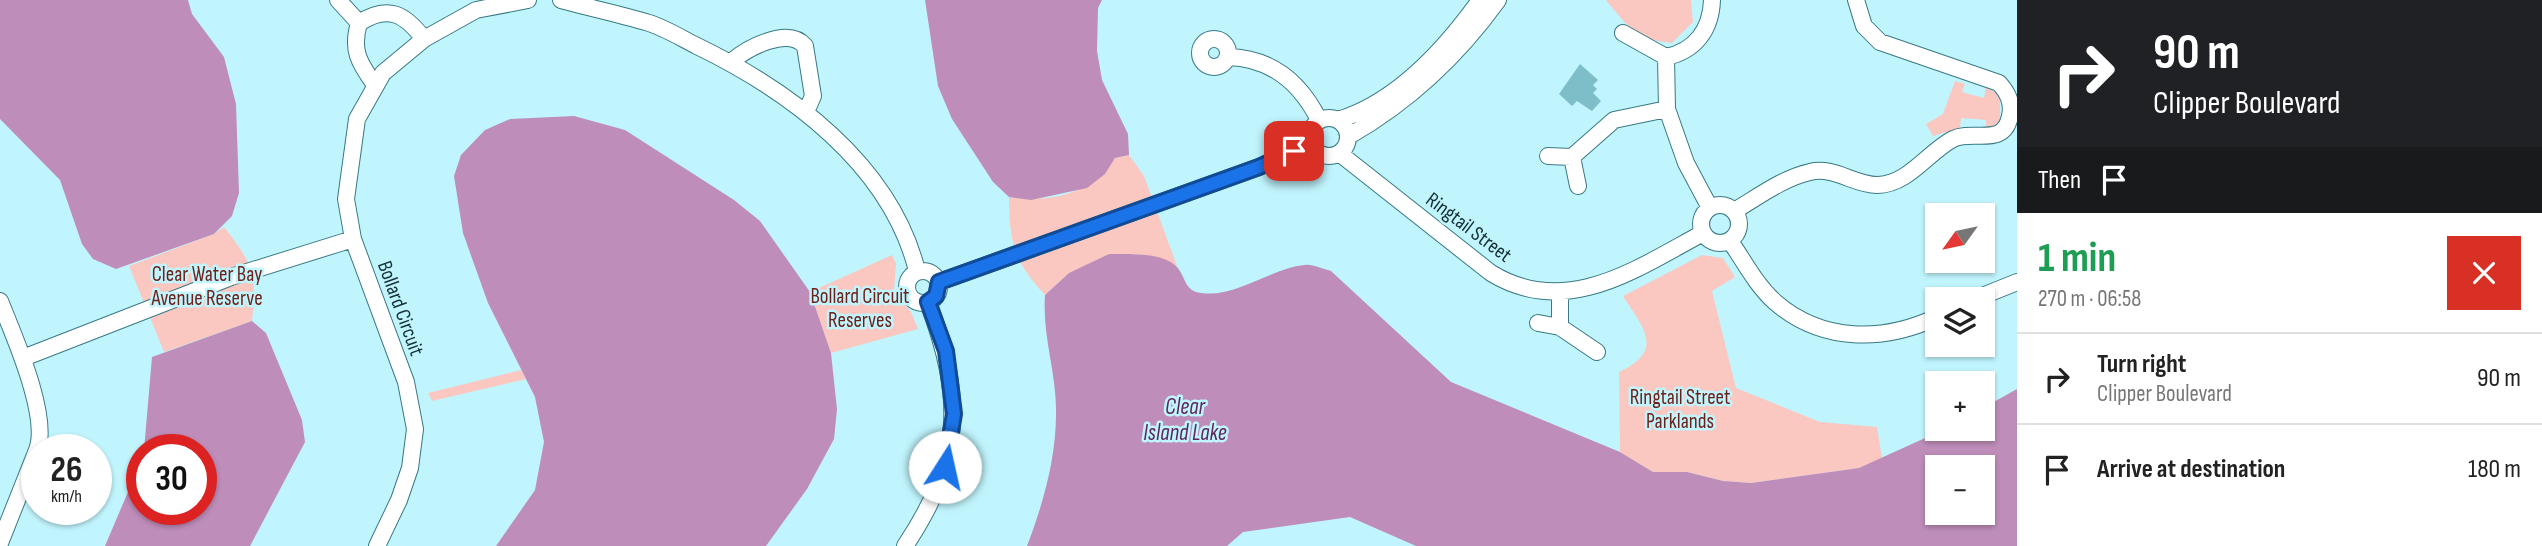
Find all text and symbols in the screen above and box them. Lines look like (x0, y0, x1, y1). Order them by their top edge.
text: 90 m (2153, 24, 2240, 83)
icon: right (2038, 28, 2129, 119)
text: Clipper Boulevard (2153, 84, 2340, 123)
pin (1264, 121, 1324, 181)
icon: arrive (1275, 132, 1313, 170)
icon: arrive (2095, 161, 2133, 199)
text: Then (2038, 165, 2081, 196)
street label: Ringtail Street (1421, 187, 1516, 268)
north arrow (1925, 203, 1995, 273)
map controls (1925, 203, 1995, 525)
text: 1 min (2038, 233, 2116, 284)
button: close (2447, 236, 2521, 310)
street label: Bollard Circuit (372, 257, 429, 359)
park label: Clear Water Bay Avenue Reserve (150, 262, 263, 311)
park label: Bollard Circuit Reserves (810, 284, 910, 333)
text: 270 m · 06:58 (2038, 285, 2141, 313)
button: layers (1925, 287, 1995, 357)
text: Turn right (2097, 349, 2186, 380)
icon: right (2038, 360, 2076, 398)
text: 90 m (2477, 363, 2521, 394)
button: + (1925, 371, 1995, 441)
text: Clipper Boulevard (2097, 380, 2232, 408)
park label: Ringtail Street Parklands (1630, 385, 1730, 434)
water label: Clear Island Lake (1143, 393, 1227, 447)
position arrow (908, 430, 982, 504)
speed limit sign: 30 (126, 434, 217, 525)
text: 26 (51, 449, 82, 492)
icon: arrive (2038, 451, 2076, 489)
text: Arrive at destination (2097, 454, 2285, 485)
text: 180 m (2468, 454, 2521, 485)
button: − (1925, 455, 1995, 525)
text: km/h (51, 486, 82, 507)

